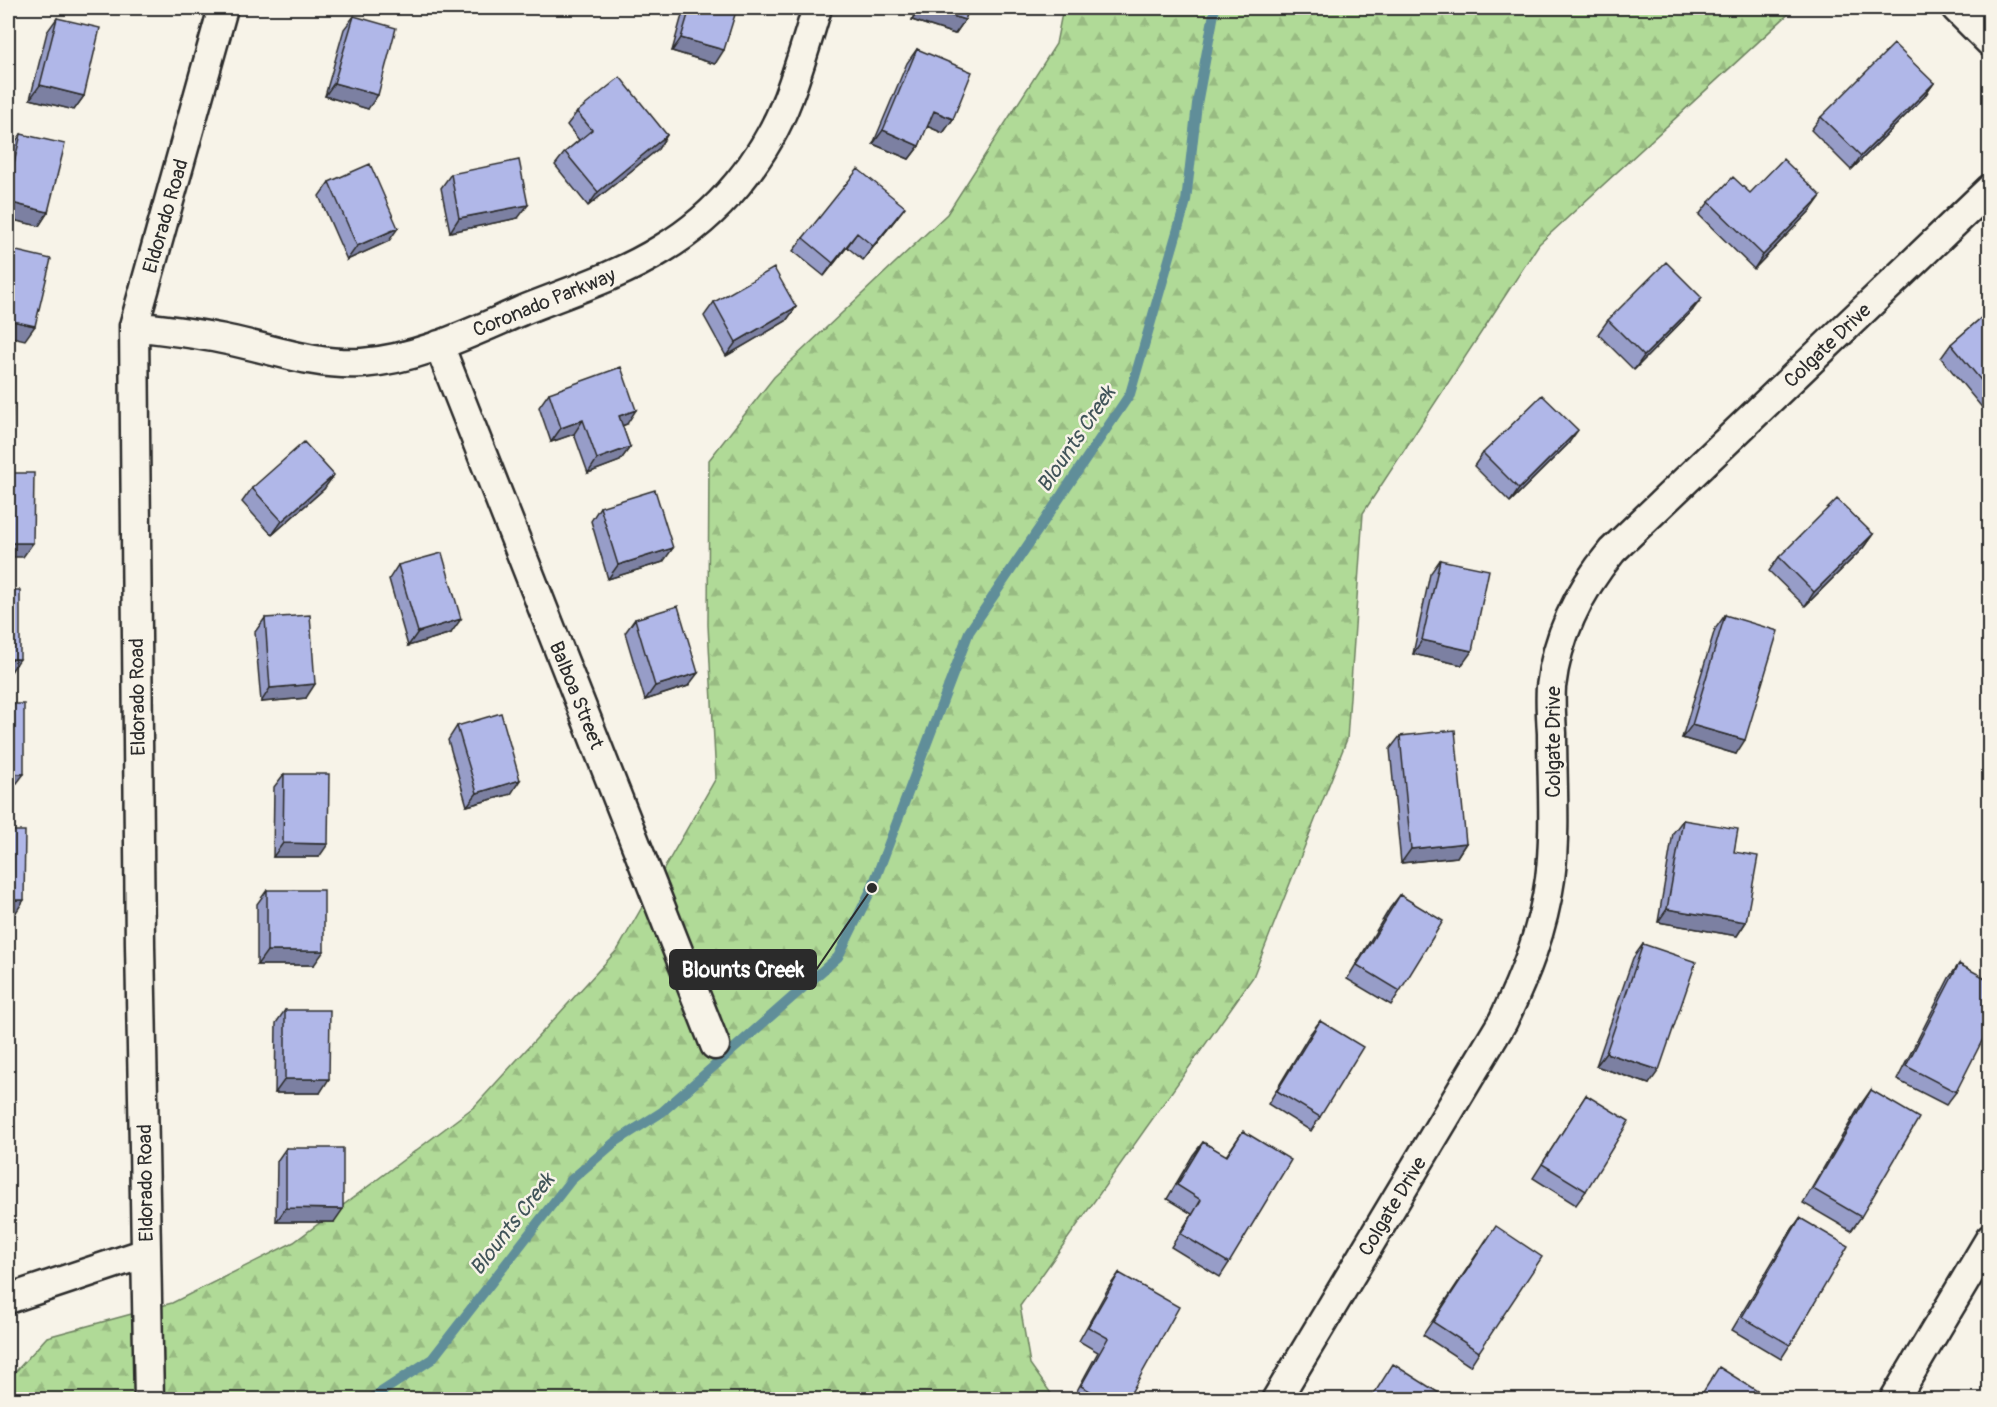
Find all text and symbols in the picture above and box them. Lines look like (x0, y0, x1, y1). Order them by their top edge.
street label: Eldorado Road (137, 156, 194, 276)
street label: Coronado Parkway (469, 262, 620, 342)
street label: Colgate Drive (1779, 298, 1876, 393)
water label: Blounts Creek (1031, 379, 1123, 498)
street label: Eldorado Road (124, 638, 151, 756)
street label: Balboa Street (544, 638, 610, 754)
street label: Colgate Drive (1541, 686, 1566, 798)
callout: Blounts Creek (670, 950, 816, 989)
text: Blounts Creek (682, 957, 804, 984)
street label: Eldorado Road (132, 1124, 159, 1242)
street label: Colgate Drive (1353, 1152, 1432, 1261)
water label: Blounts Creek (464, 1166, 562, 1281)

